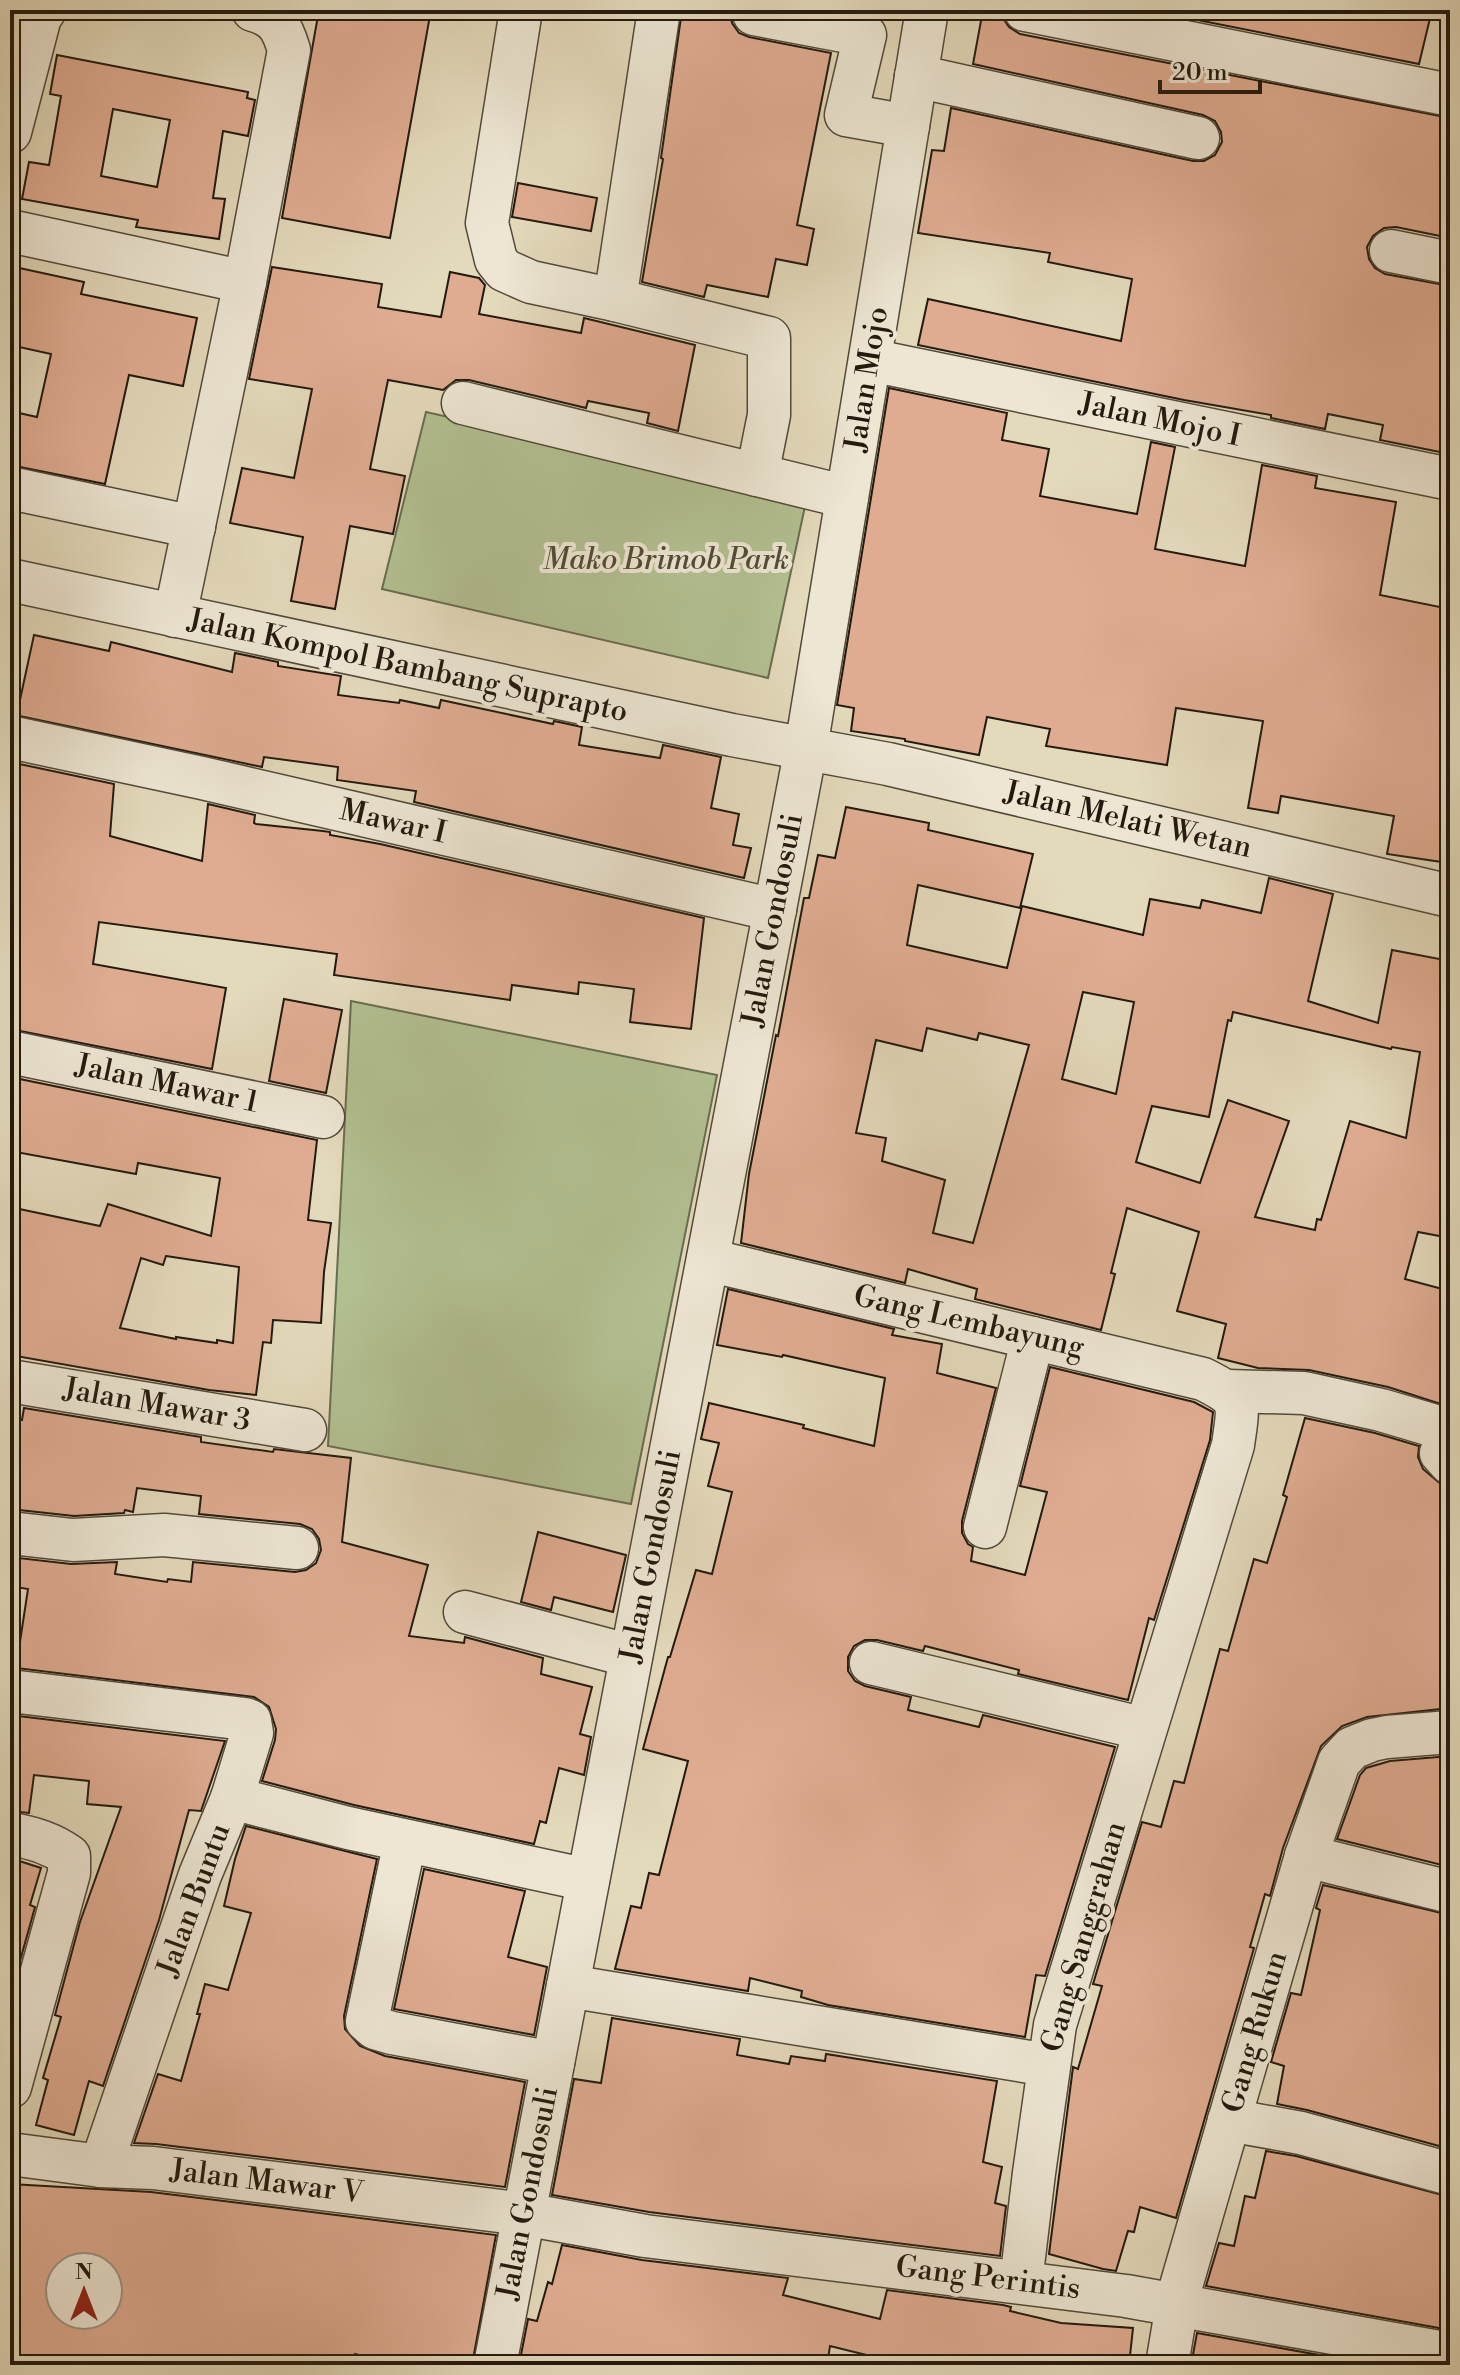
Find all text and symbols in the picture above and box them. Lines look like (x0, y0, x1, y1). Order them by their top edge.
scale bar (1160, 44, 1260, 94)
text: 20 m (1172, 58, 1228, 88)
street label: Jalan Mojo (837, 304, 897, 455)
street label: Jalan Mojo I (1075, 384, 1245, 456)
park label: Mako Brimob Park (543, 541, 789, 579)
street label: Jalan Kompol Bambang Suprapto (184, 601, 631, 731)
street label: Jalan Melati Wetan (999, 773, 1256, 867)
street label: Mawar I (336, 791, 451, 853)
street label: Jalan Gondosuli (734, 810, 812, 1031)
street label: Jalan Mawar 1 (71, 1046, 262, 1122)
street label: Gang Lembayung (850, 1277, 1088, 1367)
street label: Jalan Mawar 3 (59, 1370, 254, 1440)
street label: Jalan Gondosuli (612, 1446, 690, 1667)
street label: Gang Sanggrahan (1033, 1817, 1135, 2057)
street label: Jalan Buntu (148, 1818, 239, 1983)
street label: Gang Rukun (1214, 1947, 1296, 2117)
street label: Jalan Gondosuli (489, 2083, 567, 2304)
street label: Jalan Mawar V (167, 2151, 366, 2213)
street label: Gang Perintis (894, 2248, 1082, 2308)
north arrow (44, 2251, 124, 2331)
text: N (75, 2259, 93, 2286)

